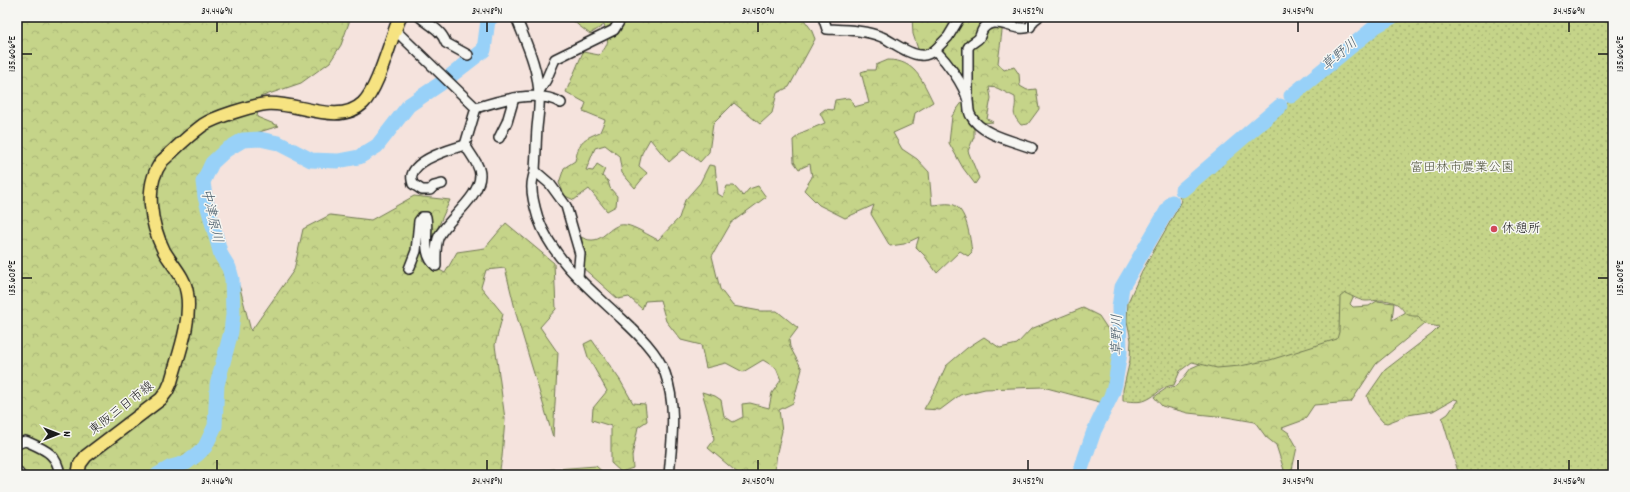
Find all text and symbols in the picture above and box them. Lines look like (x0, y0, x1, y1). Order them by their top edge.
text: 34.446°N (201, 5, 233, 19)
text: 34.448°N (472, 5, 502, 19)
text: 34.450°N (742, 5, 774, 19)
text: 34.452°N (1012, 5, 1044, 19)
text: 34.454°N (1282, 5, 1314, 19)
text: 34.456°N (1553, 5, 1585, 19)
water label: 草野川 (1317, 34, 1363, 76)
text: 135.606°E (6, 36, 20, 72)
text: 135.606°E (1614, 36, 1628, 72)
park label: 富田林市農業公園 (1410, 159, 1514, 178)
water label: 中津原川 (195, 186, 227, 246)
place label: 休憩所 (1502, 220, 1541, 239)
marker: 休憩所 (1489, 224, 1499, 234)
text: 135.608°E (6, 260, 20, 296)
text: 135.608°E (1614, 260, 1628, 296)
water label: 草野川 (1108, 314, 1128, 356)
street label: 東阪三日市線 (85, 377, 159, 441)
north arrow (38, 414, 78, 454)
text: N (58, 431, 74, 437)
text: 34.446°N (201, 475, 233, 489)
text: 34.448°N (472, 475, 502, 489)
text: 34.450°N (742, 475, 774, 489)
text: 34.452°N (1012, 475, 1044, 489)
text: 34.454°N (1282, 475, 1314, 489)
text: 34.456°N (1553, 475, 1585, 489)

